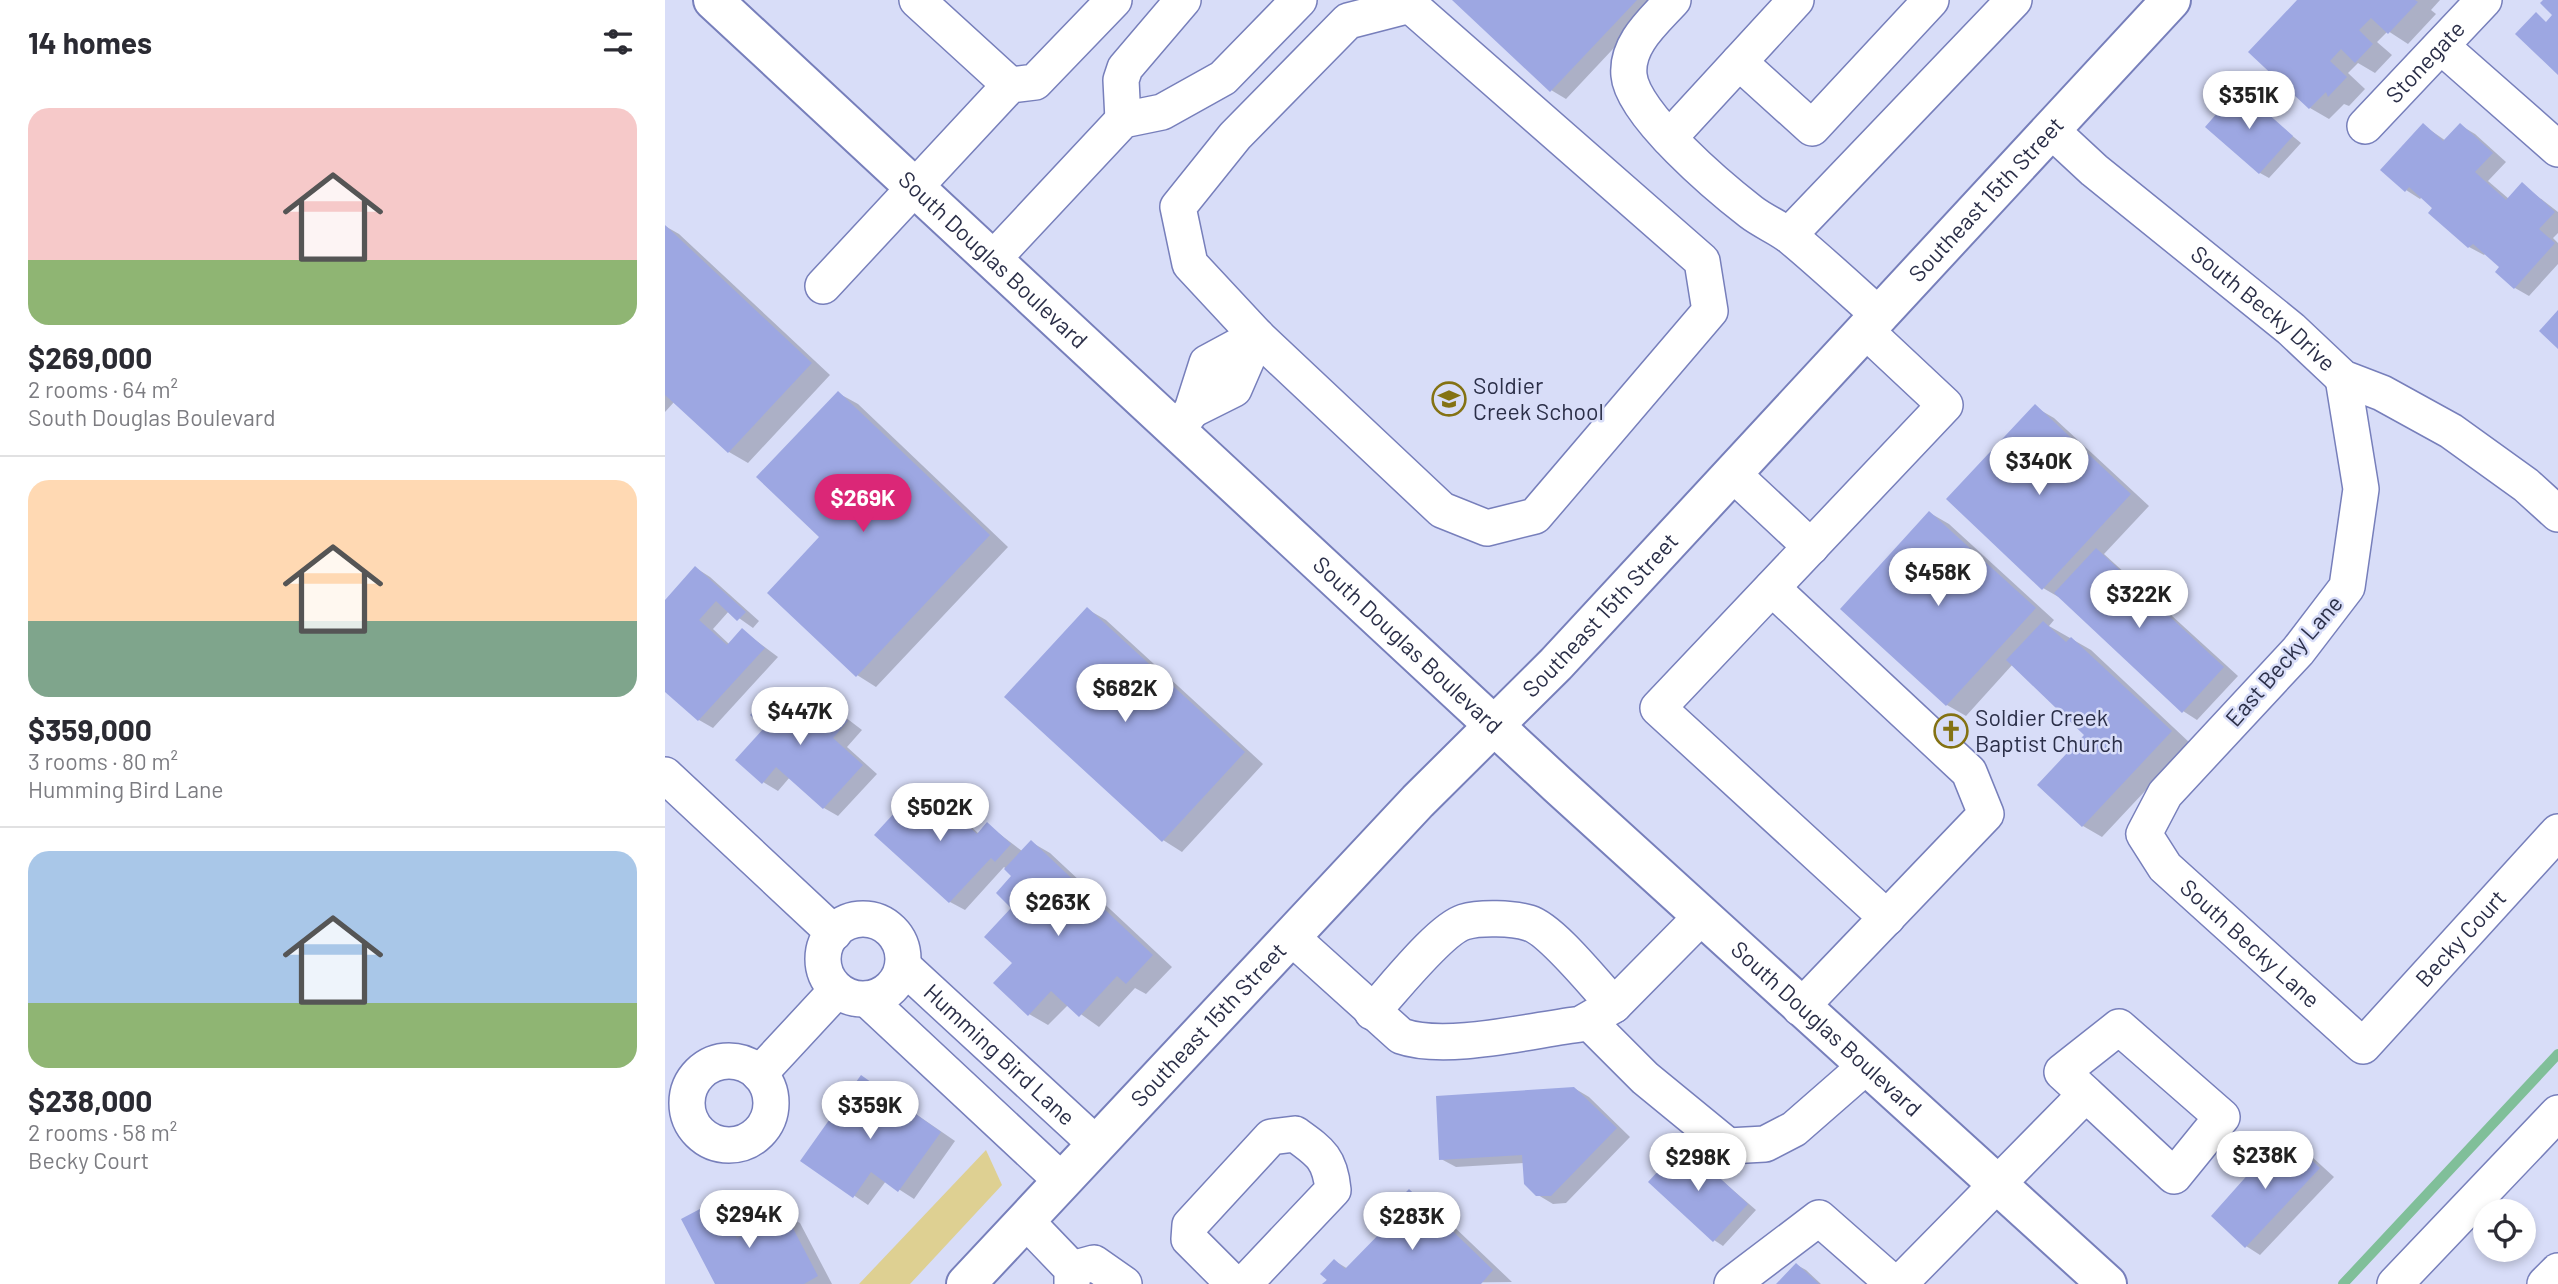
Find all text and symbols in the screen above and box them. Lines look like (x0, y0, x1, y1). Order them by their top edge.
street label: Stonegate (2379, 14, 2470, 108)
icon: filters (599, 23, 637, 61)
text: 14 homes (28, 24, 152, 60)
pin: $351K (2200, 72, 2298, 131)
text: $351K (2219, 80, 2279, 108)
street label: Southeast 15th Street (1902, 111, 2069, 287)
icon: home (270, 154, 396, 280)
street label: South Douglas Boulevard (893, 165, 1094, 354)
street label: South Becky Drive (2186, 239, 2342, 377)
text: $269,000 (28, 339, 152, 375)
place label: Soldier Creek School (1473, 371, 1604, 425)
text: 2 rooms · 64 m² (28, 375, 178, 403)
school or university icon: Soldier Creek School (1430, 380, 1468, 418)
text: South Douglas Boulevard (28, 403, 276, 431)
pin: $340K (1990, 438, 2088, 497)
text: $340K (2006, 446, 2073, 474)
pin: $269K (814, 475, 912, 534)
text: $269K (831, 483, 896, 511)
icon: home (270, 526, 396, 652)
street label: Southeast 15th Street (1516, 526, 1683, 702)
pin: $458K (1889, 548, 1987, 608)
street label: South Douglas Boulevard (1308, 550, 1508, 739)
text: $458K (1905, 557, 1971, 585)
pin: $322K (2090, 570, 2188, 630)
text: $322K (2106, 579, 2172, 607)
street label: East Becky Lane (2219, 589, 2348, 732)
pin: $682K (1076, 664, 1174, 724)
text: $682K (1092, 673, 1158, 701)
pin: $447K (751, 688, 849, 747)
text: $447K (767, 696, 833, 724)
place label: Soldier Creek Baptist Church (1975, 703, 2123, 757)
text: $359,000 (28, 711, 152, 747)
church icon: Soldier Creek Baptist Church (1932, 712, 1970, 750)
text: 3 rooms · 80 m² (28, 747, 178, 775)
text: Humming Bird Lane (28, 775, 224, 803)
pin: $502K (891, 784, 989, 843)
text: $502K (907, 792, 973, 820)
street label: South Becky Lane (2175, 873, 2326, 1013)
pin: $263K (1009, 878, 1107, 938)
street label: Becky Court (2409, 884, 2511, 992)
text: $263K (1025, 887, 1091, 915)
icon: home (270, 897, 396, 1023)
street label: South Douglas Boulevard (1726, 935, 1928, 1122)
street label: Southeast 15th Street (1124, 936, 1292, 1112)
street label: Humming Bird Lane (919, 977, 1081, 1131)
text: $238,000 (28, 1082, 152, 1118)
pin: $359K (821, 1082, 919, 1141)
text: $359K (838, 1090, 902, 1118)
text: 2 rooms · 58 m² (28, 1118, 177, 1146)
pin: $238K (2216, 1132, 2314, 1191)
pin: $298K (1649, 1134, 1747, 1193)
text: $238K (2233, 1140, 2297, 1168)
text: $298K (1665, 1142, 1731, 1170)
text: Becky Court (28, 1146, 149, 1174)
pin: $294K (700, 1190, 798, 1250)
pin: $283K (1363, 1192, 1461, 1252)
text: $294K (716, 1199, 782, 1227)
map controls (2473, 1199, 2536, 1262)
button: locate (2473, 1199, 2536, 1262)
text: $283K (1379, 1201, 1445, 1229)

